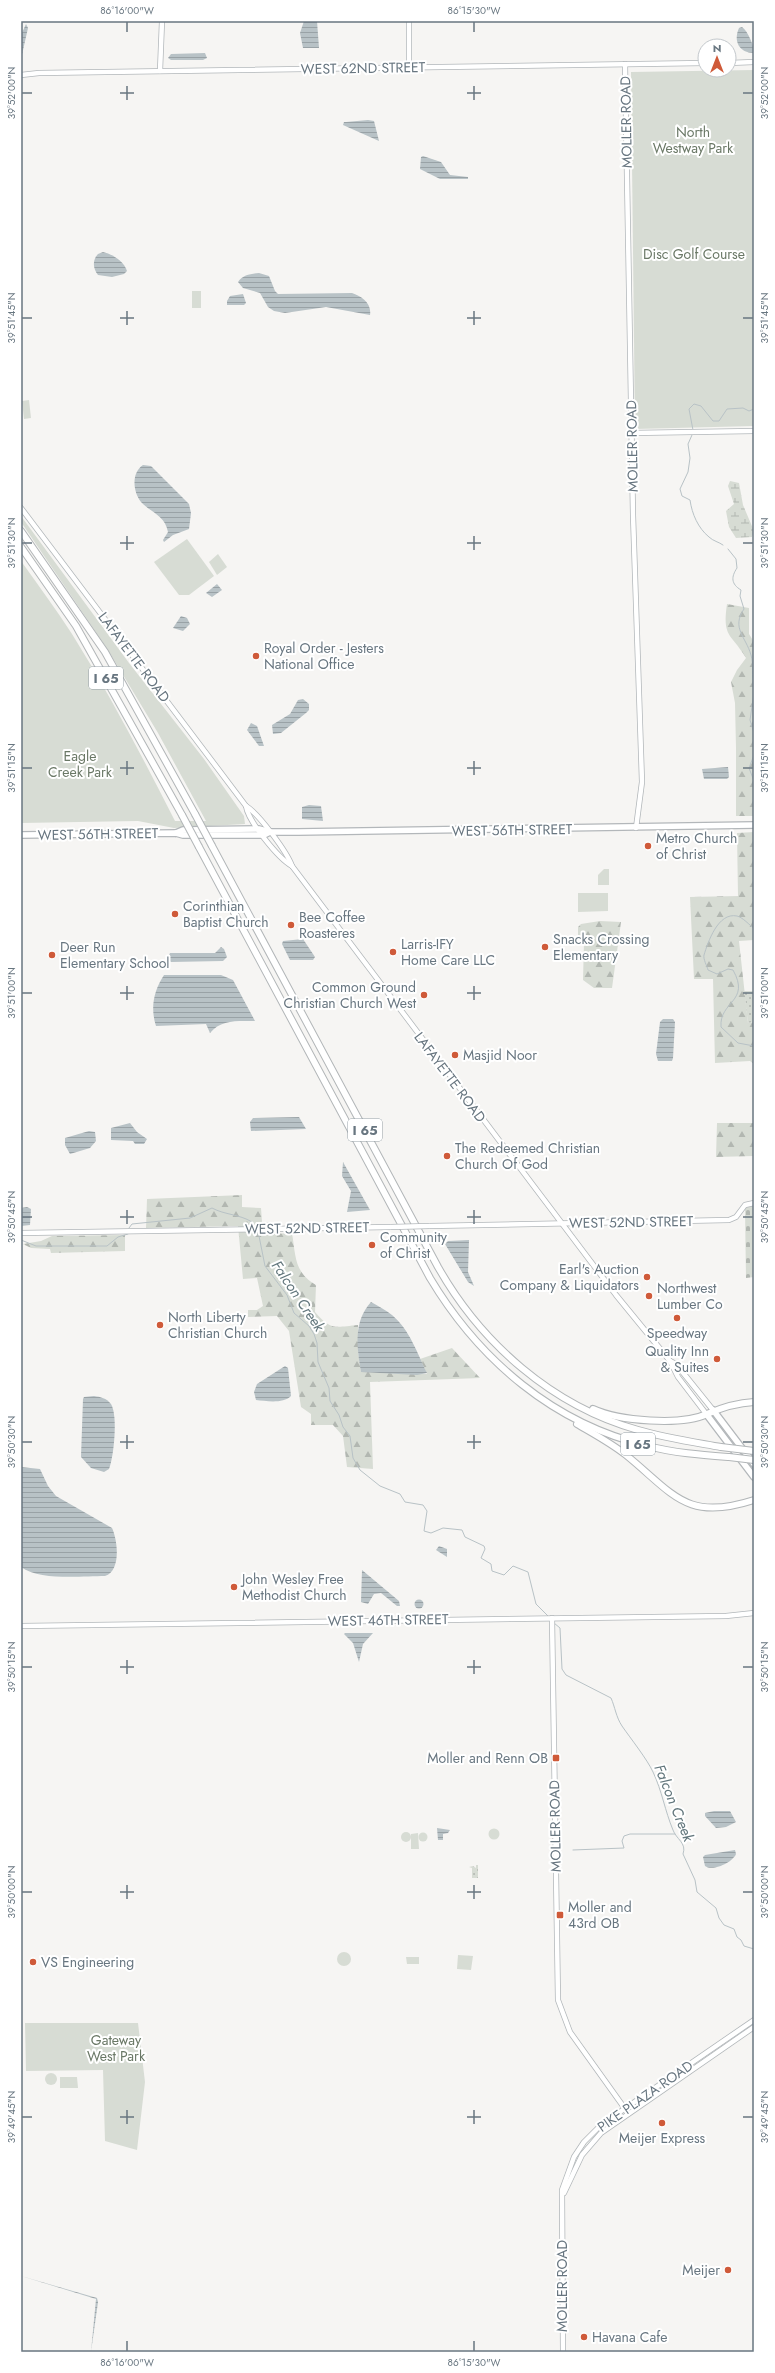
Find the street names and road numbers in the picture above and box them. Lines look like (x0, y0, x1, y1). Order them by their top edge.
street label: WEST 62ND STREET (301, 57, 426, 79)
street label: MOLLER ROAD (615, 76, 637, 168)
street label: MOLLER ROAD (621, 400, 643, 492)
street label: LAFAYETTE ROAD (93, 608, 175, 706)
road number: I 65 (89, 667, 123, 689)
street label: WEST 56TH STREET (452, 819, 573, 841)
street label: WEST 56TH STREET (38, 823, 159, 845)
street label: LAFAYETTE ROAD (409, 1028, 491, 1126)
road number: I 65 (348, 1119, 382, 1141)
street label: WEST 52ND STREET (569, 1211, 694, 1233)
street label: WEST 52ND STREET (245, 1217, 370, 1239)
road number: I 65 (621, 1433, 655, 1455)
street label: WEST 46TH STREET (327, 1609, 449, 1631)
street label: MOLLER ROAD (544, 1780, 566, 1872)
street label: PIKE PLAZA ROAD (593, 2055, 697, 2137)
street label: MOLLER ROAD (552, 2240, 572, 2332)

